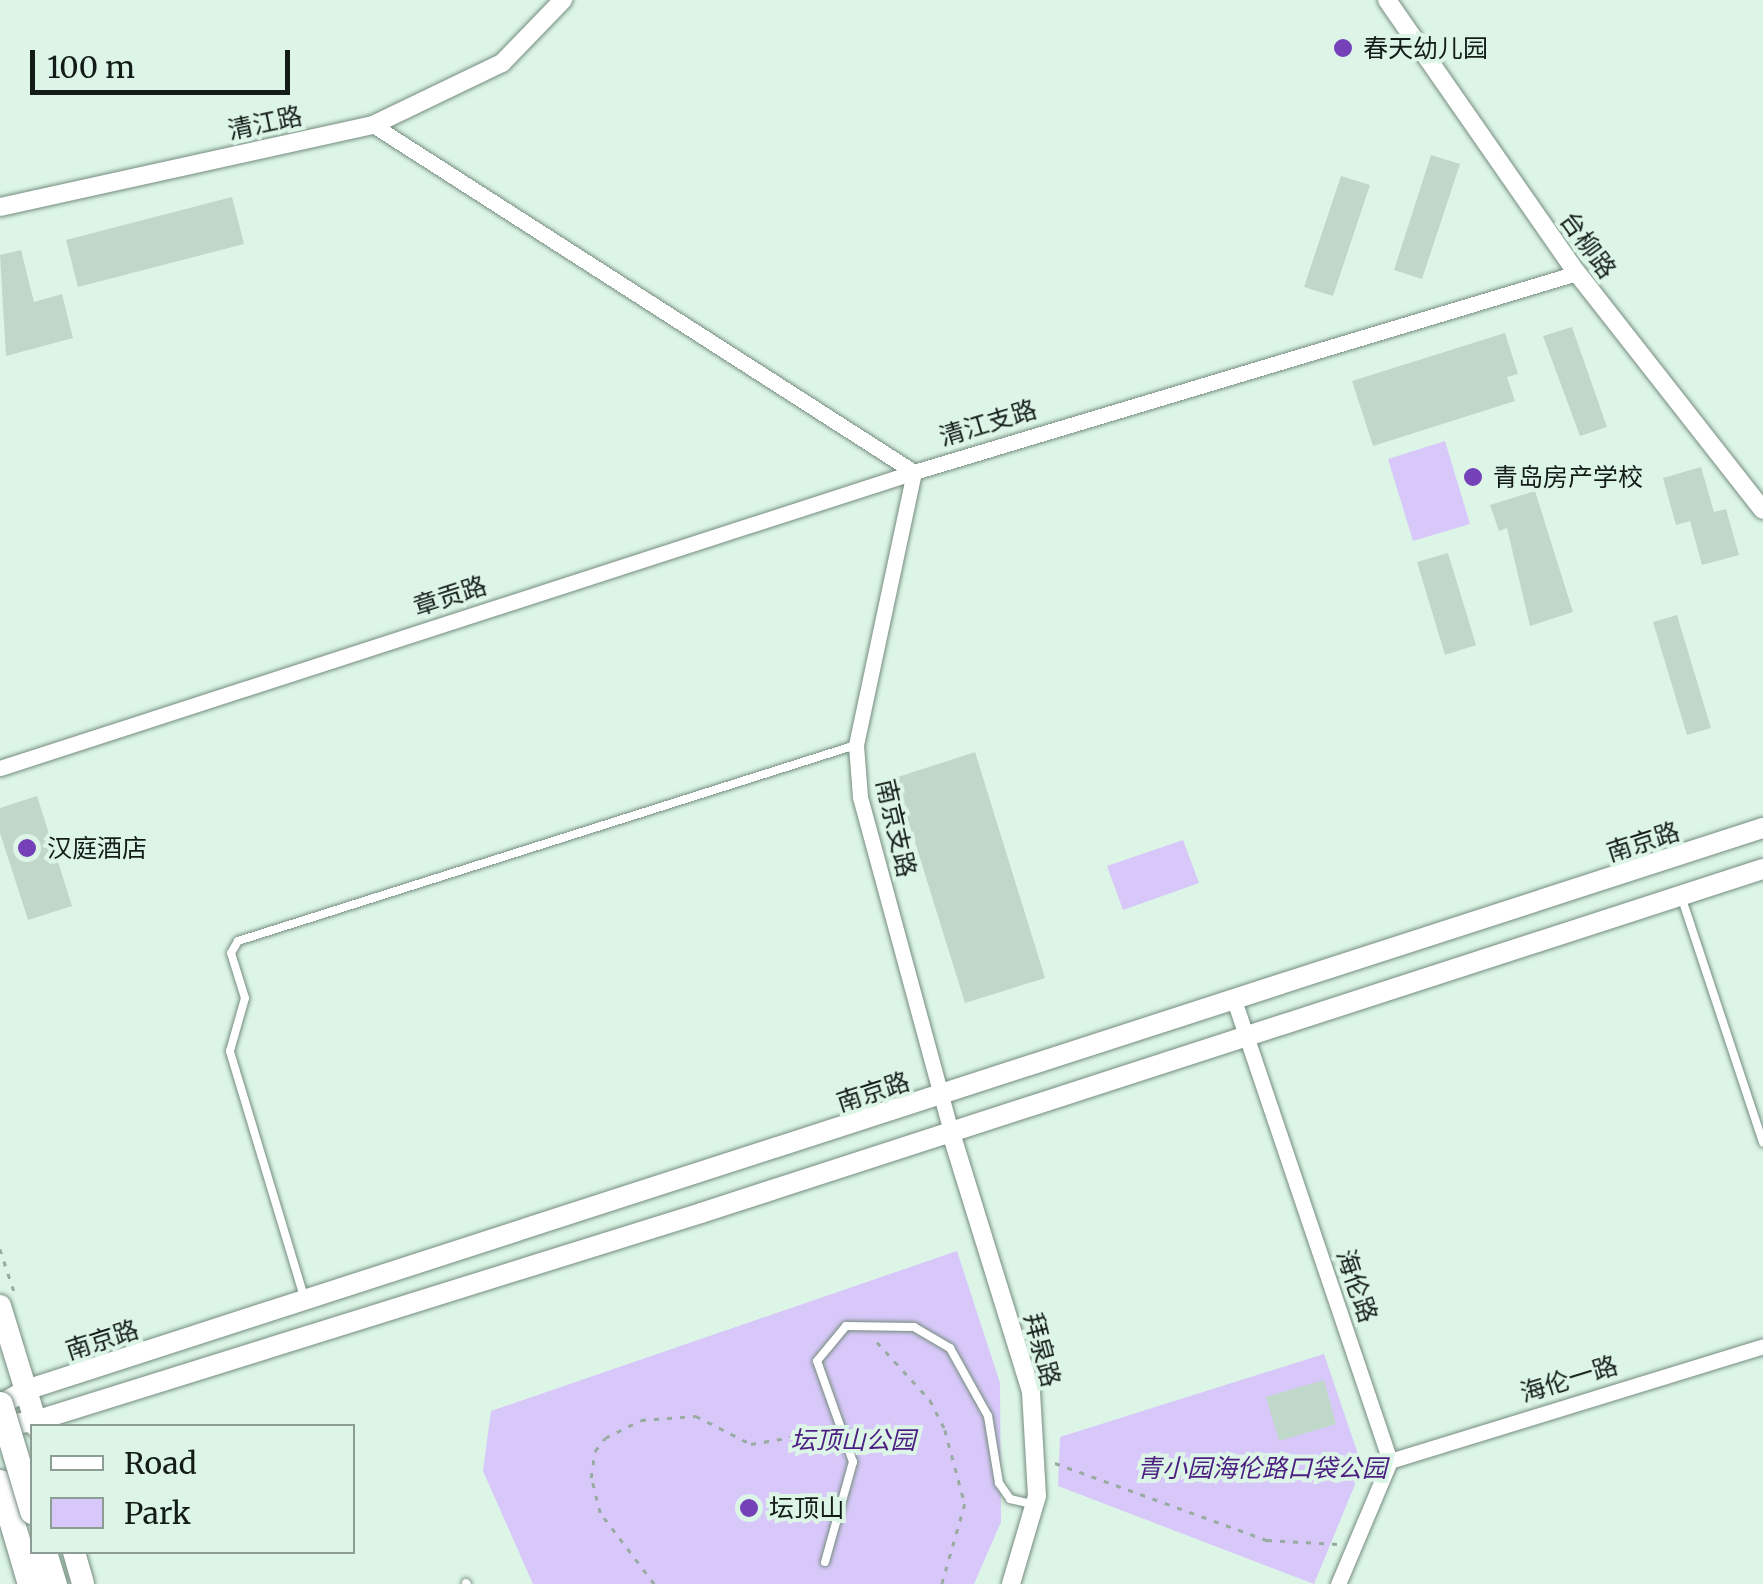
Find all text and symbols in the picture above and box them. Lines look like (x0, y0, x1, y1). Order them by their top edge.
scale bar (35, 30, 295, 92)
place label: 春天幼儿园 (1363, 33, 1488, 63)
marker: 春天幼儿园 (1332, 37, 1354, 59)
text: 100 m (47, 48, 135, 86)
street label: 清江路 (225, 101, 305, 145)
street label: 台柳路 (1554, 206, 1622, 284)
street label: 清江支路 (936, 394, 1040, 452)
place label: 青岛房产学校 (1493, 462, 1643, 492)
marker: 青岛房产学校 (1462, 466, 1484, 488)
street label: 章贡路 (410, 570, 490, 622)
street label: 南京支路 (870, 776, 922, 880)
street label: 南京路 (1603, 816, 1683, 868)
place label: 汉庭酒店 (47, 833, 147, 863)
marker: 汉庭酒店 (16, 837, 38, 859)
street label: 南京路 (833, 1066, 913, 1118)
street label: 海伦路 (1331, 1246, 1383, 1326)
street label: 拜泉路 (1018, 1310, 1066, 1390)
street label: 南京路 (62, 1314, 142, 1366)
street label: 海伦一路 (1517, 1350, 1621, 1408)
legend (30, 1424, 355, 1554)
park label: 坛顶山公园 (791, 1425, 915, 1455)
text: Road (124, 1444, 197, 1482)
park label: 青小园海伦路口袋公园 (1137, 1453, 1387, 1483)
place label: 坛顶山 (769, 1493, 844, 1523)
text: Park (124, 1494, 191, 1532)
marker: 坛顶山 (738, 1497, 760, 1519)

